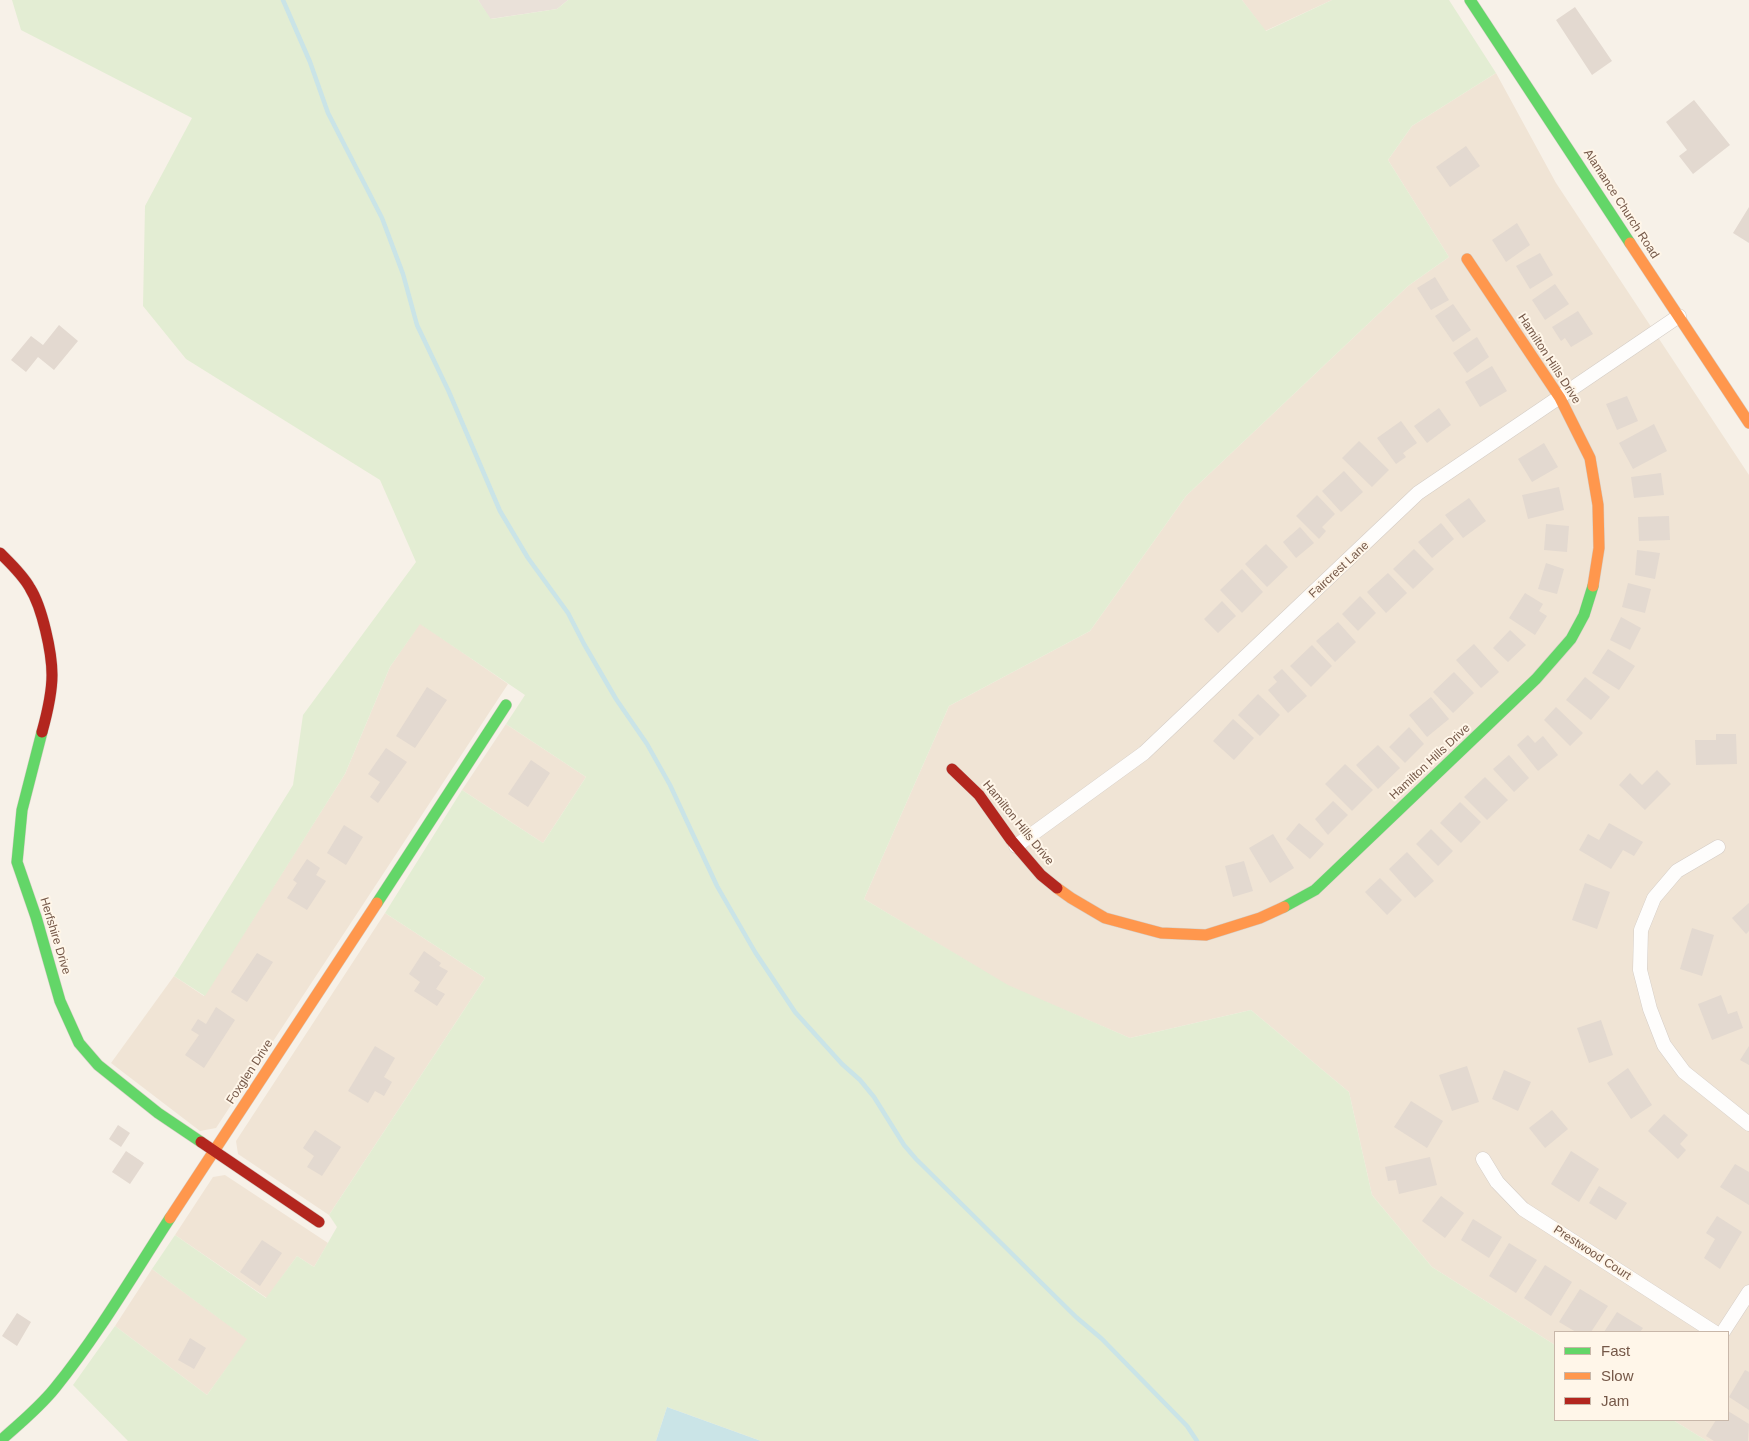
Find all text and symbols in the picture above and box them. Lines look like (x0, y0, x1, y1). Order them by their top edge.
street label: Alamance Church Road (1580, 147, 1662, 261)
street label: Hamilton Hills Drive (1514, 311, 1584, 407)
street label: Faircrest Lane (1306, 539, 1372, 601)
street label: Hamilton Hills Drive (1387, 721, 1473, 803)
street label: Hamilton Hills Drive (979, 778, 1057, 868)
street label: Herfshire Drive (36, 896, 74, 976)
street label: Foxglen Drive (224, 1037, 276, 1107)
street label: Prestwood Court (1551, 1223, 1633, 1283)
legend (1554, 1331, 1729, 1421)
text: Fast (1601, 1342, 1630, 1359)
text: Slow (1601, 1367, 1634, 1384)
text: Jam (1601, 1392, 1629, 1409)

